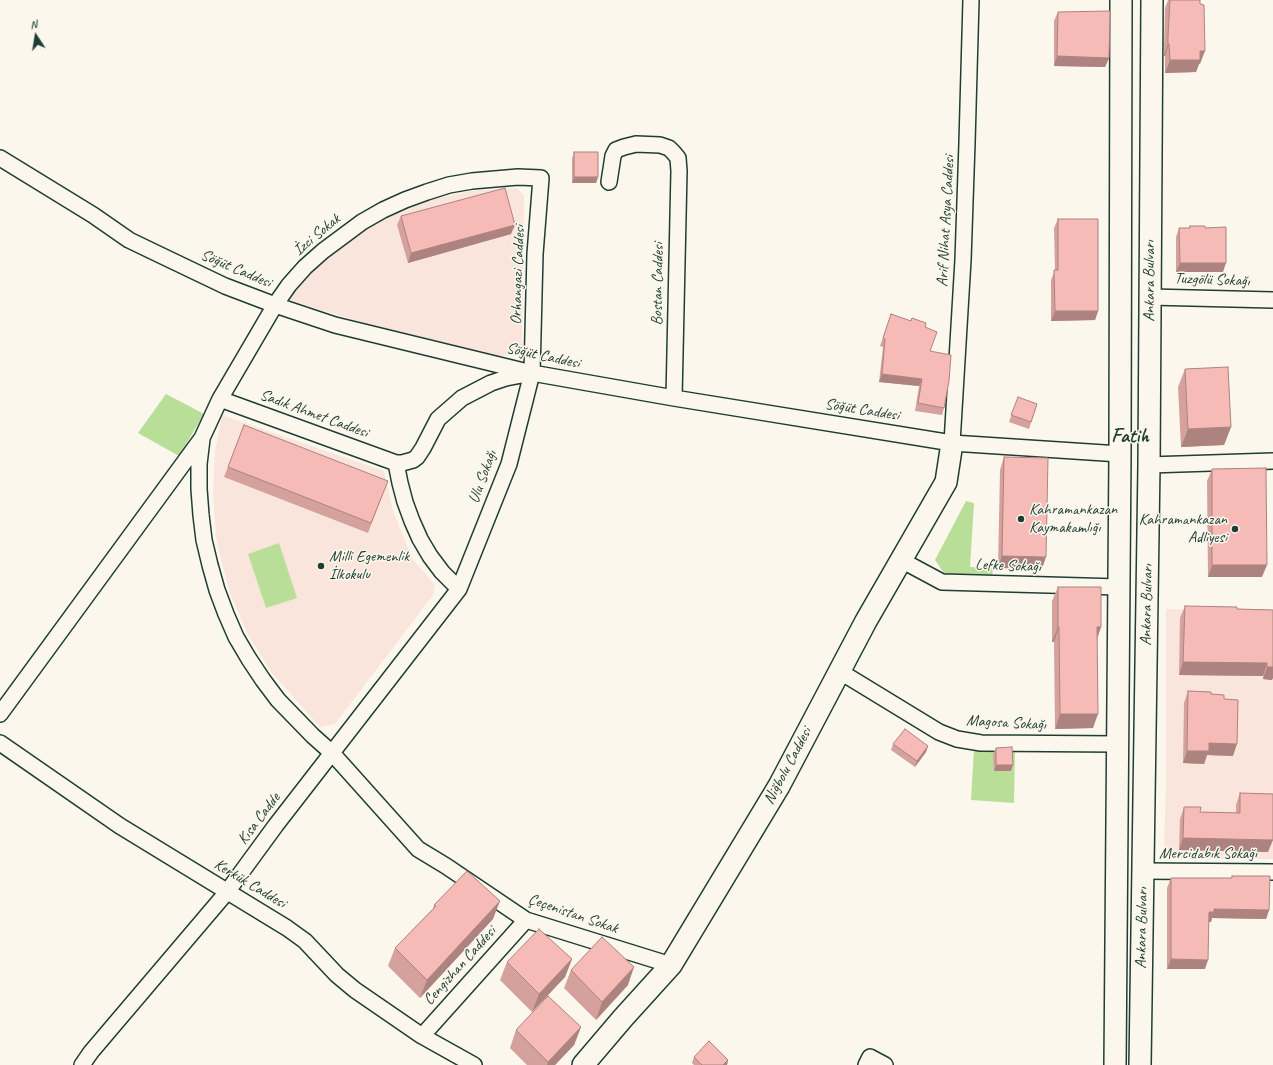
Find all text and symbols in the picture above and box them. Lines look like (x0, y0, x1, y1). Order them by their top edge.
north arrow (16, 16, 56, 56)
text: N (29, 17, 38, 32)
street label: Arif Nihat Asya Caddesi (933, 155, 959, 287)
street label: İzci Sokak (290, 210, 344, 260)
street label: Orhangazi Caddesi (507, 225, 529, 325)
street label: Ankara Bulvarı (1140, 240, 1160, 322)
street label: Bostan Caddesi (648, 242, 668, 326)
street label: Söğüt Caddesi (198, 246, 274, 292)
street label: Tuzgölü Sokağı (1174, 269, 1250, 291)
street label: Söğüt Caddesi (504, 339, 582, 373)
street label: Sadık Ahmet Caddesi (257, 385, 371, 443)
street label: Söğüt Caddesi (823, 395, 901, 425)
district label: Fatih (1111, 425, 1149, 449)
street label: Ulu Sokağı (465, 448, 501, 506)
place label: Kahramankazan Kaymakamlığı (1029, 500, 1117, 538)
place label: Kahramankazan Adliyesi (1139, 510, 1227, 548)
marker: Kahramankazan Kaymakamlığı (1016, 514, 1026, 524)
marker: Kahramankazan Adliyesi (1230, 524, 1240, 534)
place label: Milli Egemenlik İlkokulu (329, 547, 409, 585)
street label: Lefke Sokağı (975, 555, 1041, 577)
marker: Milli Egemenlik İlkokulu (316, 561, 326, 571)
street label: Ankara Bulvarı (1137, 564, 1157, 646)
street label: Magosa Sokağı (966, 711, 1046, 735)
street label: Niğbolu Caddesi (760, 724, 816, 808)
street label: Kısa Cadde (233, 789, 285, 849)
street label: Mercidabık Sokağı (1159, 844, 1257, 864)
street label: Kerkük Caddesi (211, 855, 289, 913)
street label: Ankara Bulvarı (1132, 887, 1152, 969)
street label: Çeçenistan Sokak (526, 890, 620, 938)
street label: Cengizhan Caddesi (420, 923, 500, 1009)

